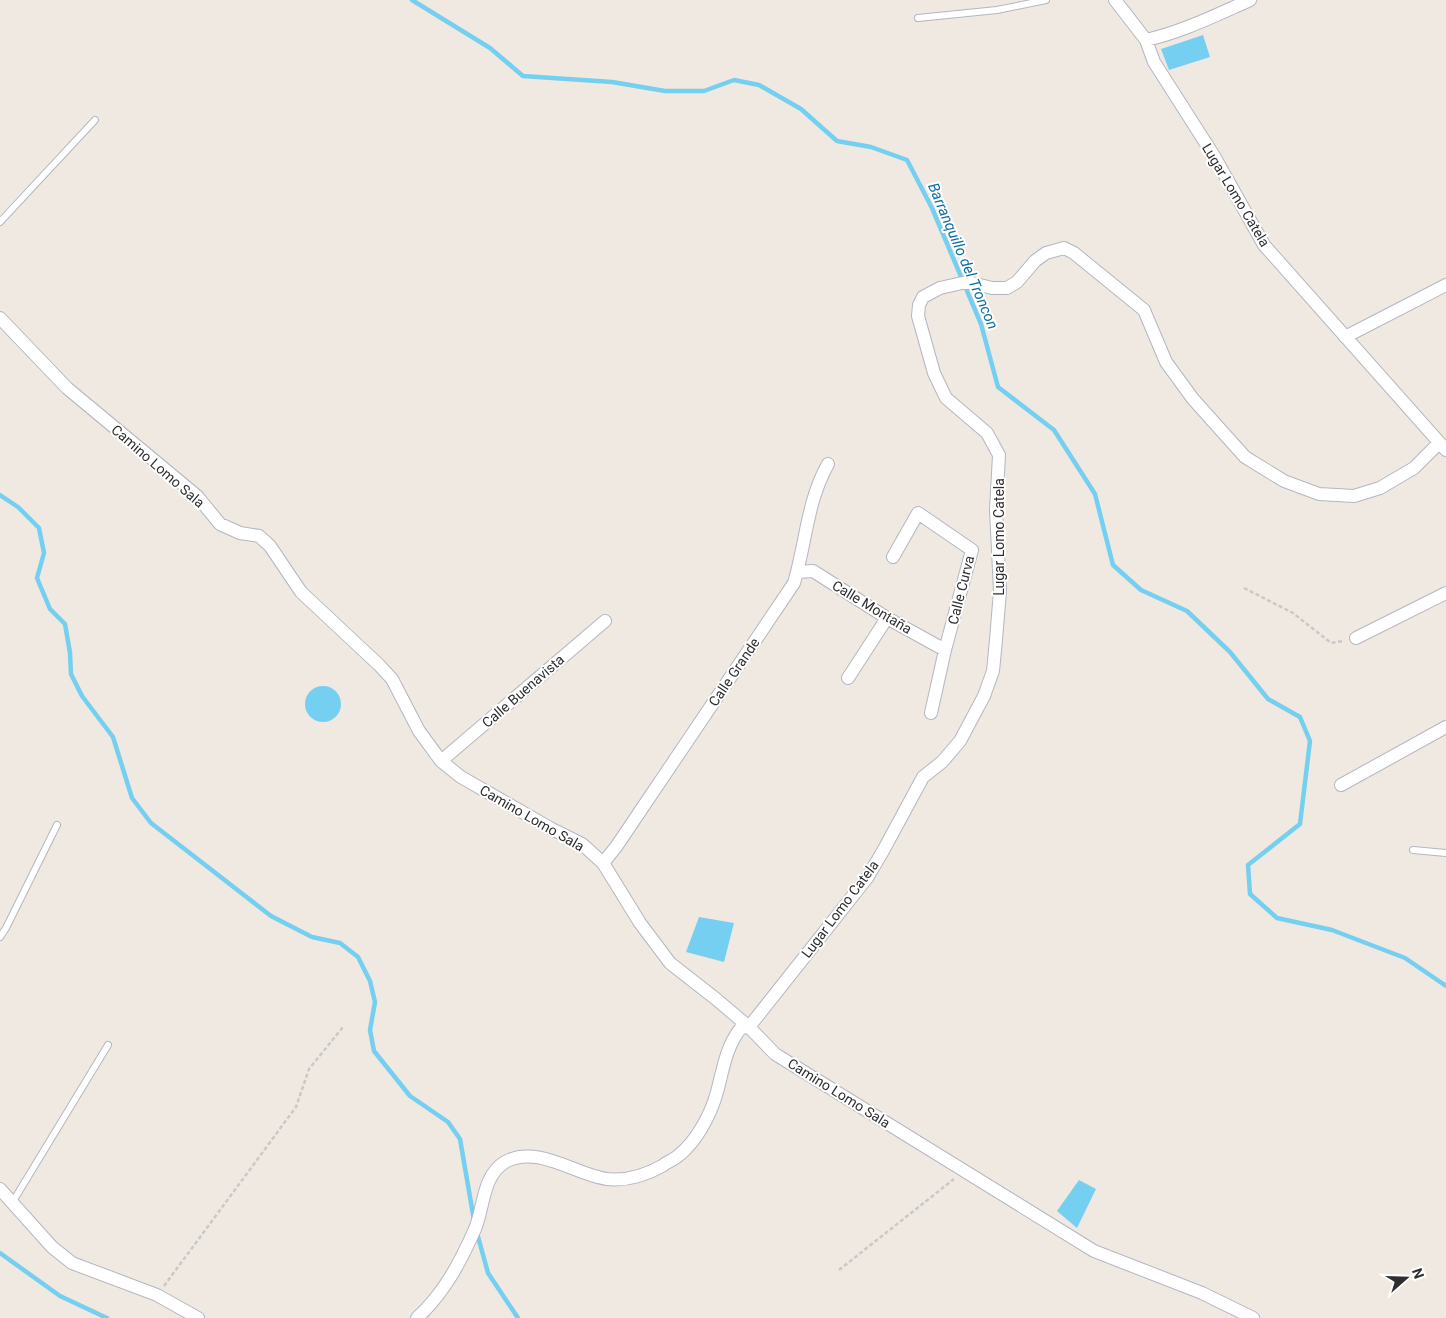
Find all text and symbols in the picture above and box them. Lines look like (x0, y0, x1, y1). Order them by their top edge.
street label: Lugar Lomo Catela (1199, 140, 1273, 250)
water label: Barranquillo del Troncon (924, 180, 1002, 332)
street label: Camino Lomo Sala (108, 421, 208, 511)
street label: Lugar Lomo Catela (991, 478, 1007, 596)
street label: Calle Curva (945, 554, 977, 626)
street label: Calle Montaña (829, 577, 915, 637)
street label: Calle Grande (705, 635, 763, 709)
street label: Calle Buenavista (479, 651, 567, 731)
street label: Camino Lomo Sala (477, 782, 587, 854)
street label: Lugar Lomo Catela (798, 857, 882, 961)
street label: Camino Lomo Sala (785, 1055, 893, 1131)
north arrow (1381, 1253, 1431, 1303)
text: N (1409, 1266, 1427, 1281)

